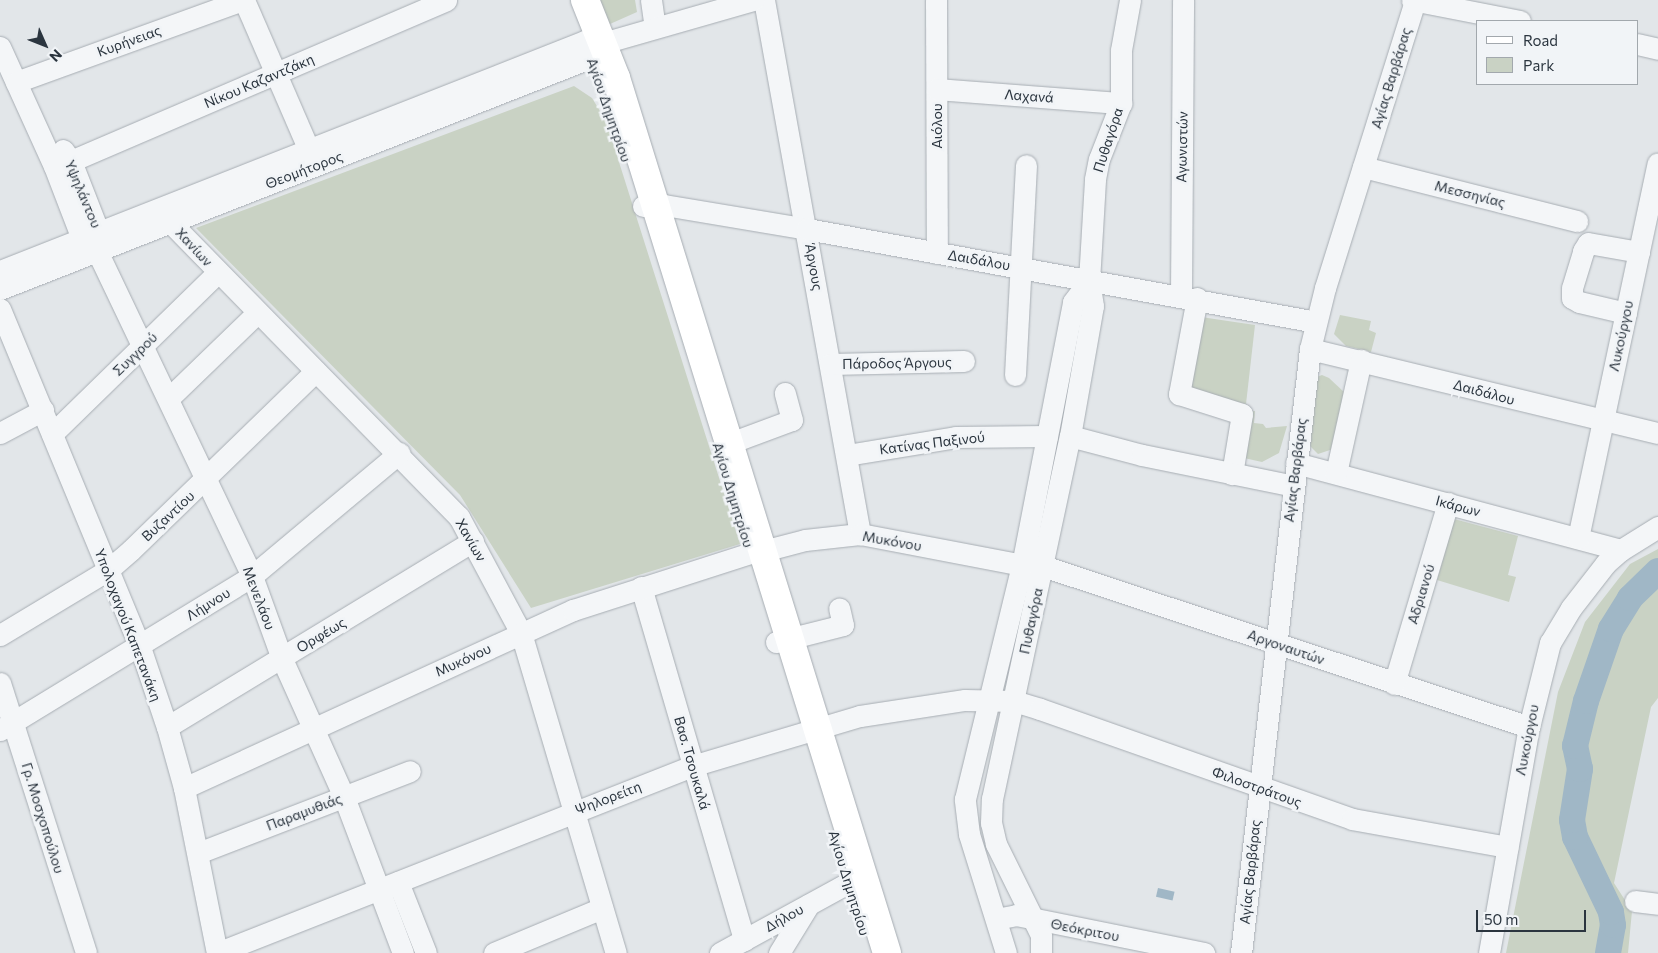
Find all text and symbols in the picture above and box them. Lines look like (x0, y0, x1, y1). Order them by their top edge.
north arrow (20, 20, 70, 70)
legend (1476, 20, 1638, 85)
street label: Κυρήνειας (95, 22, 163, 60)
street label: Αγίας Βαρβάρας (1368, 25, 1414, 131)
text: Road (1523, 31, 1558, 49)
text: N (46, 46, 66, 65)
street label: Νίκου Καζαντζάκη (201, 50, 317, 112)
street label: Αγίου Δημητρίου (583, 56, 635, 164)
text: Park (1523, 56, 1554, 74)
street label: Λαχανά (1004, 86, 1054, 106)
street label: Αιόλου (929, 103, 945, 149)
street label: Πυθαγόρα (1090, 105, 1126, 175)
street label: Αγωνιστών (1173, 111, 1191, 183)
street label: Θεομήτορος (263, 148, 345, 192)
street label: Υψηλάντου (61, 158, 105, 230)
street label: Μεσσηνίας (1433, 177, 1507, 211)
street label: Χανίων (172, 224, 216, 270)
street label: Άργους (802, 242, 826, 292)
street label: Δαιδάλου (947, 246, 1011, 274)
street label: Λυκούργου (1605, 299, 1637, 373)
street label: Συγγρού (109, 329, 161, 379)
street label: Πάροδος Άργους (842, 354, 952, 372)
street label: Δαιδάλου (1451, 376, 1517, 408)
street label: Αγίας Βαρβάρας (1280, 417, 1310, 523)
street label: Κατίνας Παξινού (878, 428, 986, 458)
street label: Αγίου Δημητρίου (709, 440, 757, 550)
street label: Βυζαντίου (138, 487, 198, 545)
street label: Ικάρων (1434, 492, 1482, 520)
street label: Χανίων (452, 516, 490, 564)
street label: Μυκόνου (861, 528, 923, 554)
street label: Υπολοχαγού Καπετανάκη (91, 546, 165, 704)
street label: Αδριανού (1404, 562, 1438, 626)
street label: Μενελάου (239, 564, 279, 632)
street label: Λήμνου (183, 584, 233, 624)
street label: Πυθαγόρα (1016, 586, 1046, 656)
street label: Ορφέως (293, 614, 349, 656)
street label: Αργοναυτών (1245, 626, 1327, 668)
street label: Μυκόνου (432, 640, 494, 680)
street label: Λυκούργου (1512, 703, 1542, 777)
street label: Βασ. Τσουκαλά (671, 714, 713, 812)
street label: Γρ. Μοσχοπούλου (18, 761, 68, 875)
street label: Φιλοστράτους (1210, 763, 1304, 811)
street label: Ψηλορείτη (573, 778, 643, 818)
street label: Παραμυθιάς (264, 790, 344, 834)
street label: Αγίας Βαρβάρας (1236, 819, 1264, 925)
street label: Αγίου Δημητρίου (825, 828, 873, 938)
scale bar (1478, 900, 1588, 932)
street label: Δήλου (762, 901, 806, 935)
text: 50 m (1484, 910, 1518, 928)
street label: Θεόκριτου (1049, 915, 1121, 945)

